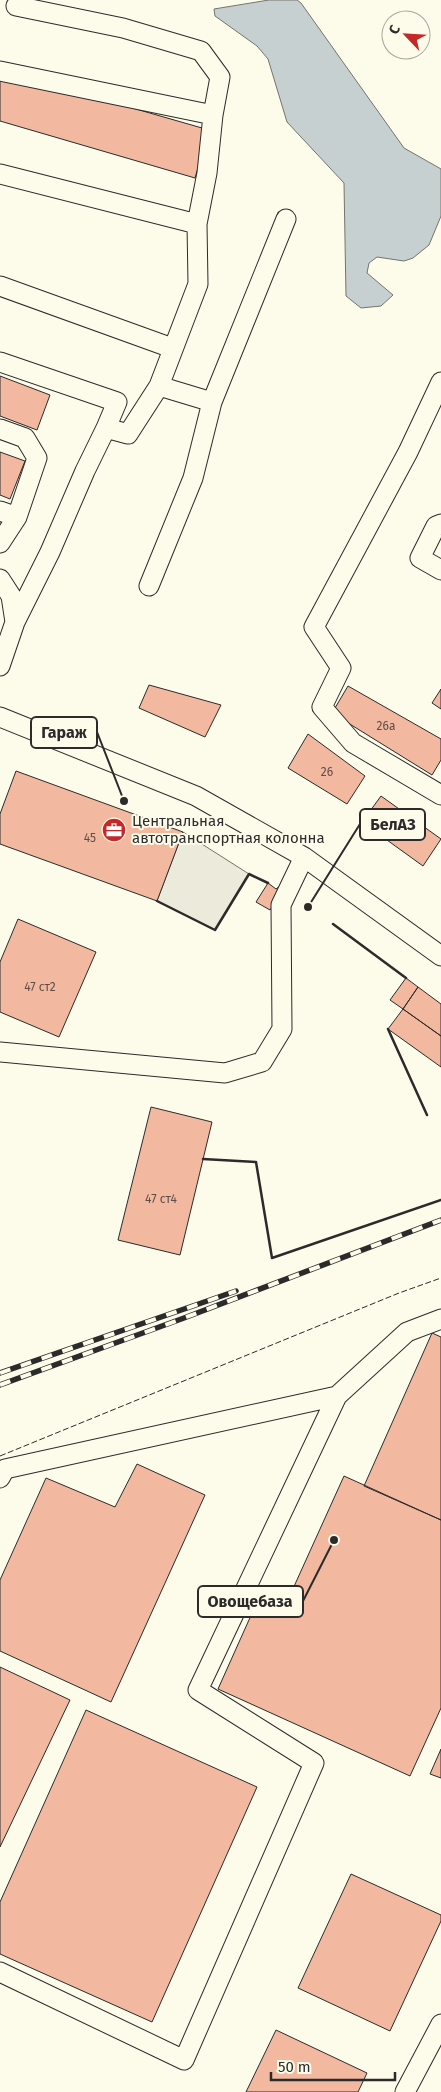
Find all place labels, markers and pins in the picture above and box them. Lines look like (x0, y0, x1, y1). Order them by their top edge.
callout: Гараж (31, 717, 97, 748)
callout: БелАЗ (360, 809, 425, 840)
place label: Центральная автотранспортная колонна (132, 812, 325, 847)
office icon: Центральная автотранспортная колонна (101, 817, 127, 843)
callout: Овощебаза (198, 1586, 303, 1617)

